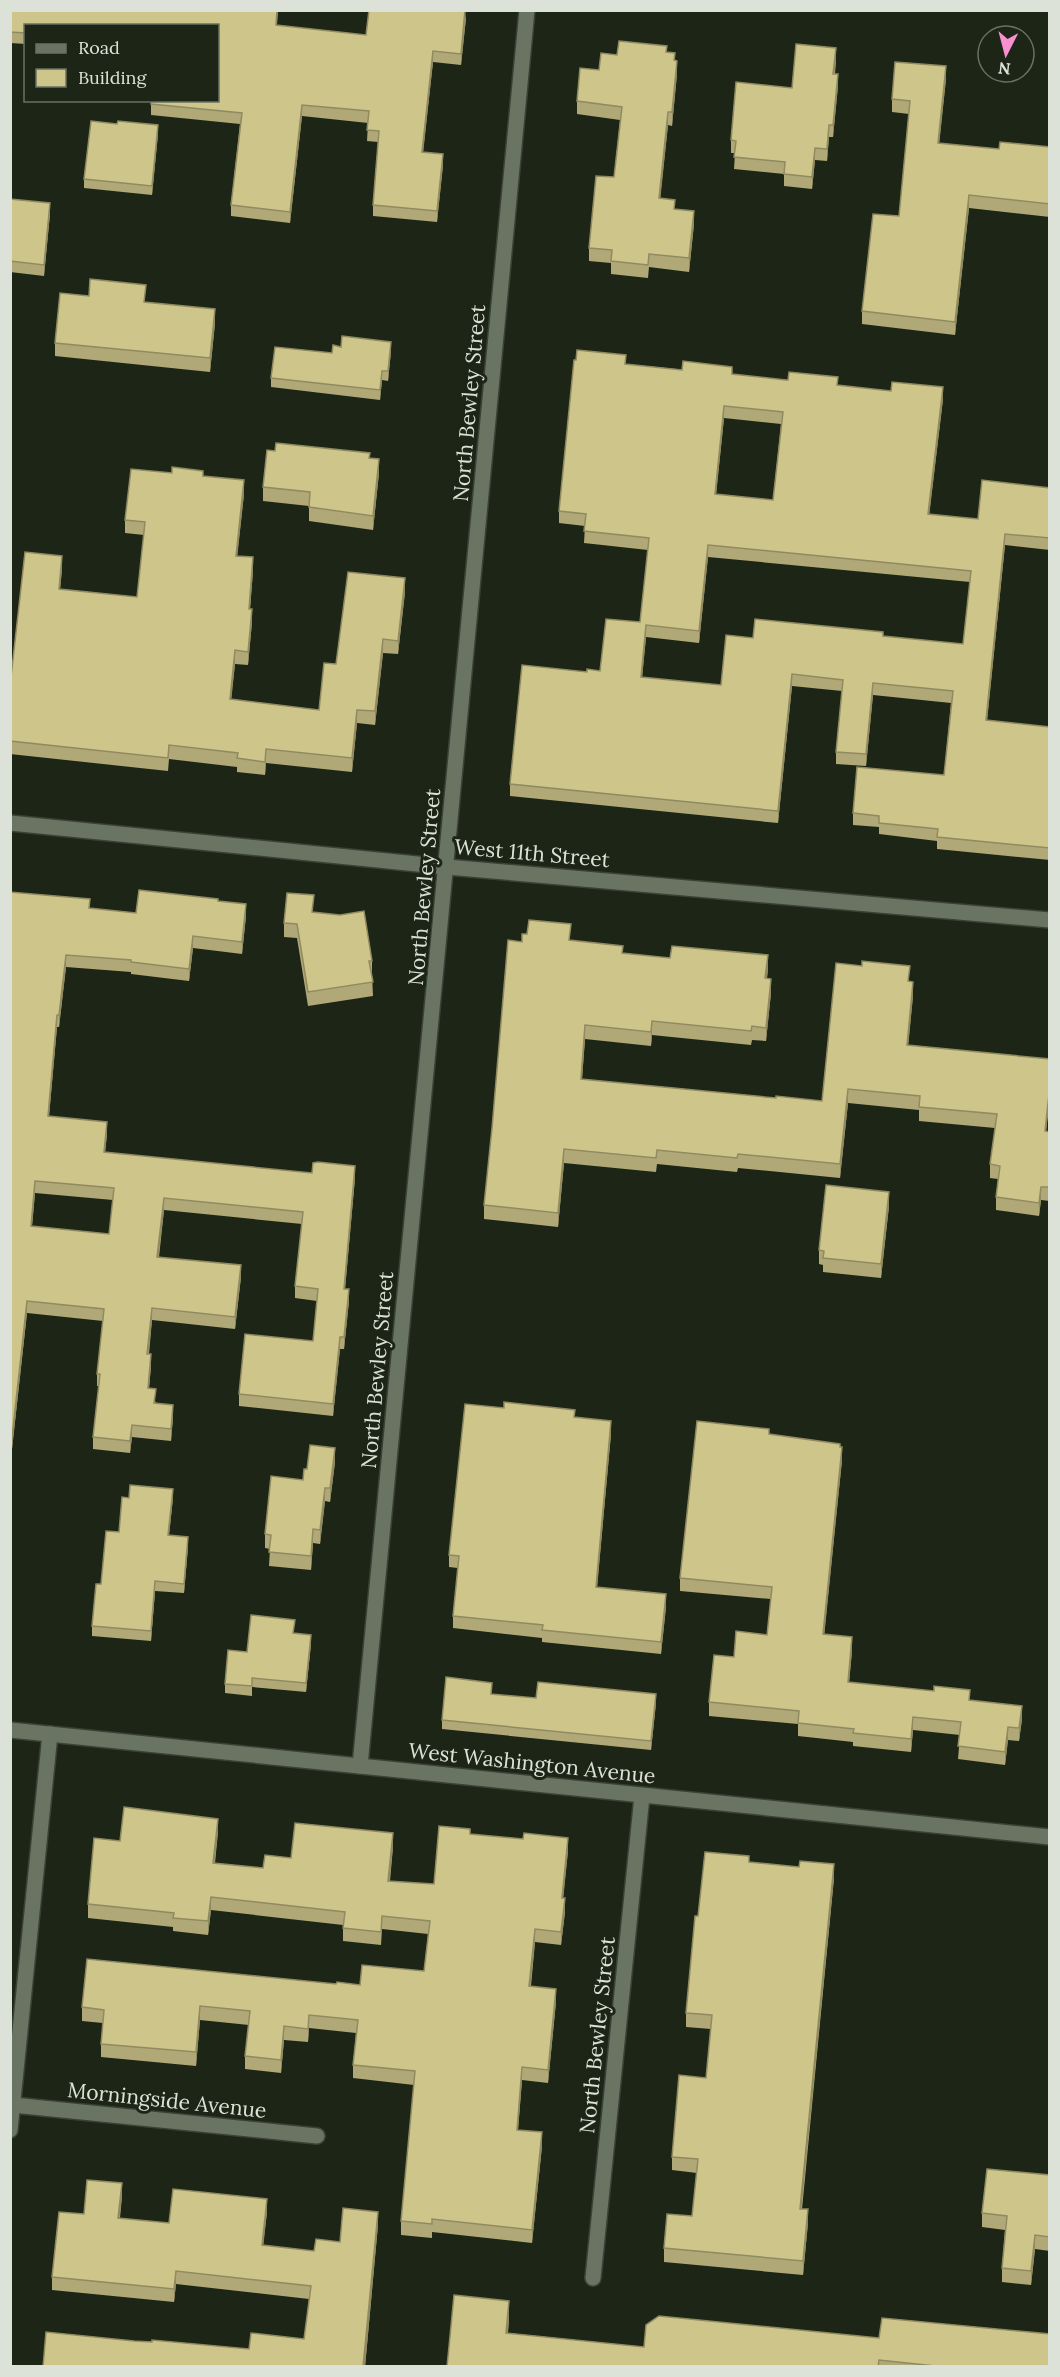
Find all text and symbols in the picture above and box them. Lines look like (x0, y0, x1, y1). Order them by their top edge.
legend (24, 24, 219, 102)
north arrow (976, 24, 1036, 84)
text: Road (78, 36, 120, 59)
text: N (997, 58, 1012, 80)
text: Building (78, 66, 148, 89)
street label: North Bewley Street (447, 302, 491, 503)
street label: North Bewley Street (402, 786, 446, 987)
street label: West 11th Street (453, 833, 612, 873)
street label: North Bewley Street (355, 1269, 399, 1470)
street label: West Washington Avenue (407, 1737, 657, 1789)
street label: North Bewley Street (573, 1934, 621, 2135)
street label: Morningside Avenue (66, 2076, 268, 2124)

